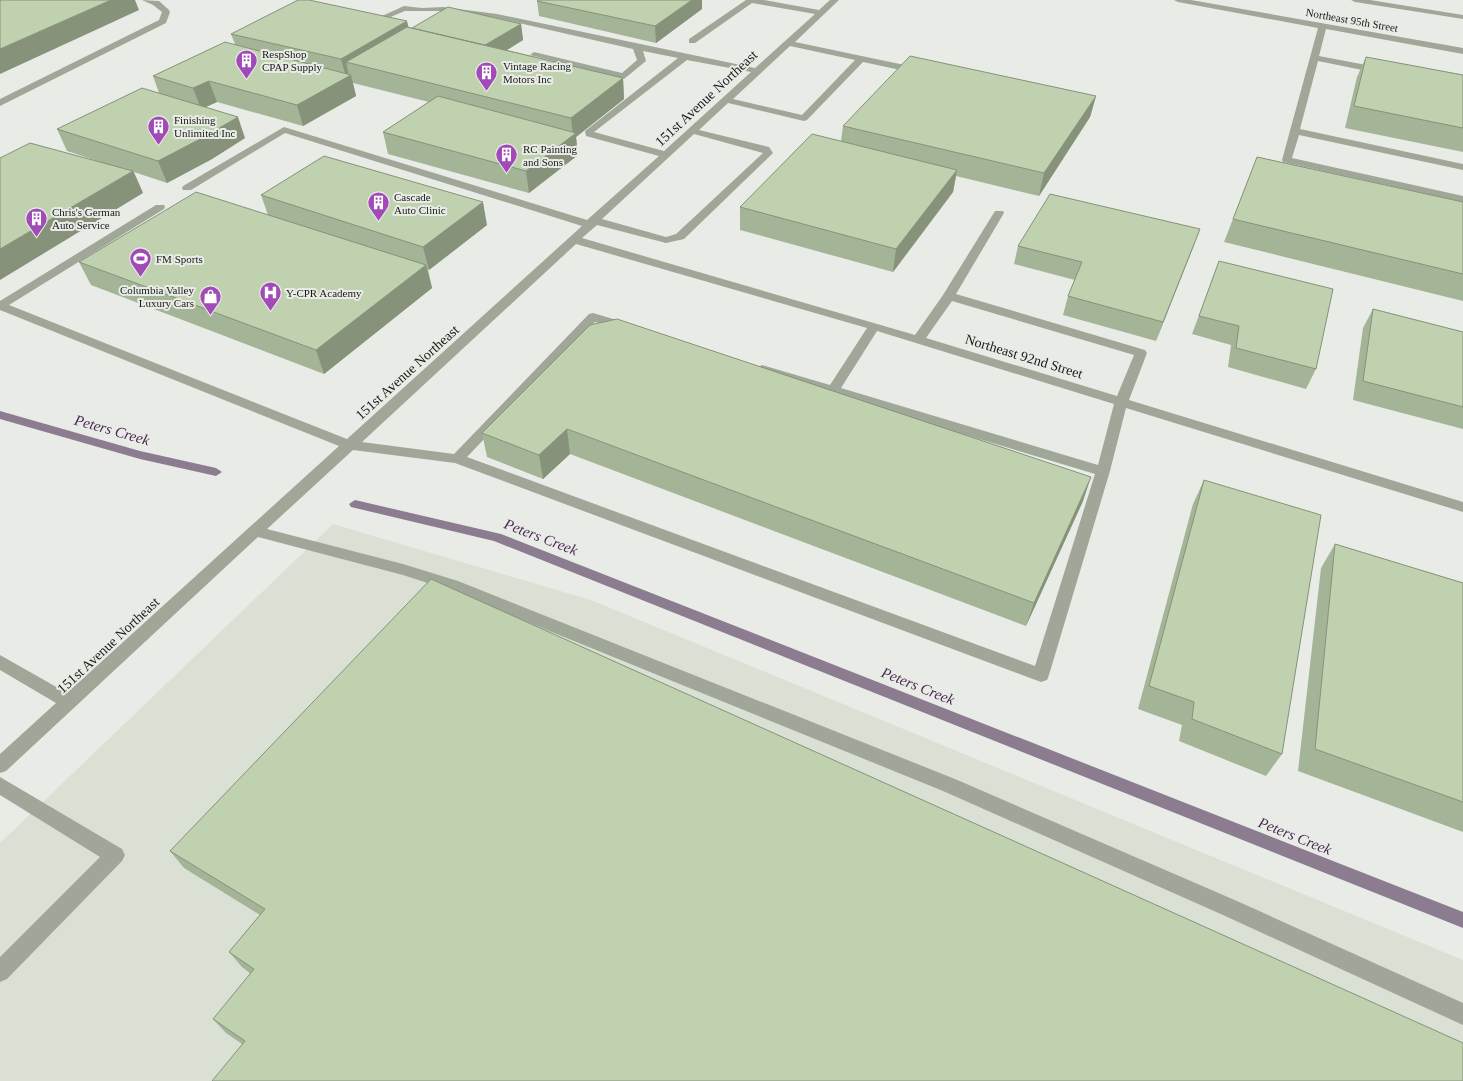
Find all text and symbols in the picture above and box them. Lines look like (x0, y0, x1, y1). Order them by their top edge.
street label: Northeast 95th Street (1305, 6, 1399, 34)
street label: 151st Avenue Northeast (652, 47, 760, 149)
building icon: RespShop CPAP Supply (234, 48, 258, 79)
place label: RespShop CPAP Supply (262, 48, 323, 73)
building icon: Vintage Racing Motors Inc (475, 60, 499, 91)
place label: Vintage Racing Motors Inc (503, 60, 572, 85)
building icon: Finishing Unlimited Inc (146, 114, 170, 145)
place label: Finishing Unlimited Inc (174, 114, 236, 139)
building icon: RC Painting and Sons (495, 143, 519, 174)
place label: RC Painting and Sons (523, 143, 578, 168)
building icon: Cascade Auto Clinic (366, 191, 390, 222)
place label: Cascade Auto Clinic (394, 191, 446, 216)
building icon: Chris's German Auto Service (24, 206, 48, 237)
place label: Chris's German Auto Service (52, 206, 121, 231)
sports icon: FM Sports (128, 247, 152, 278)
place label: FM Sports (156, 253, 203, 265)
hospital icon: Y-CPR Academy (258, 281, 282, 312)
place label: Columbia Valley Luxury Cars (120, 284, 194, 309)
shop icon: Columbia Valley Luxury Cars (198, 284, 222, 315)
place label: Y-CPR Academy (286, 287, 362, 299)
street label: 151st Avenue Northeast (353, 322, 462, 423)
street label: Northeast 92nd Street (963, 331, 1085, 382)
water label: Peters Creek (72, 411, 152, 448)
water label: Peters Creek (501, 515, 580, 558)
street label: 151st Avenue Northeast (54, 594, 162, 696)
water label: Peters Creek (878, 664, 957, 708)
water label: Peters Creek (1255, 814, 1334, 858)

